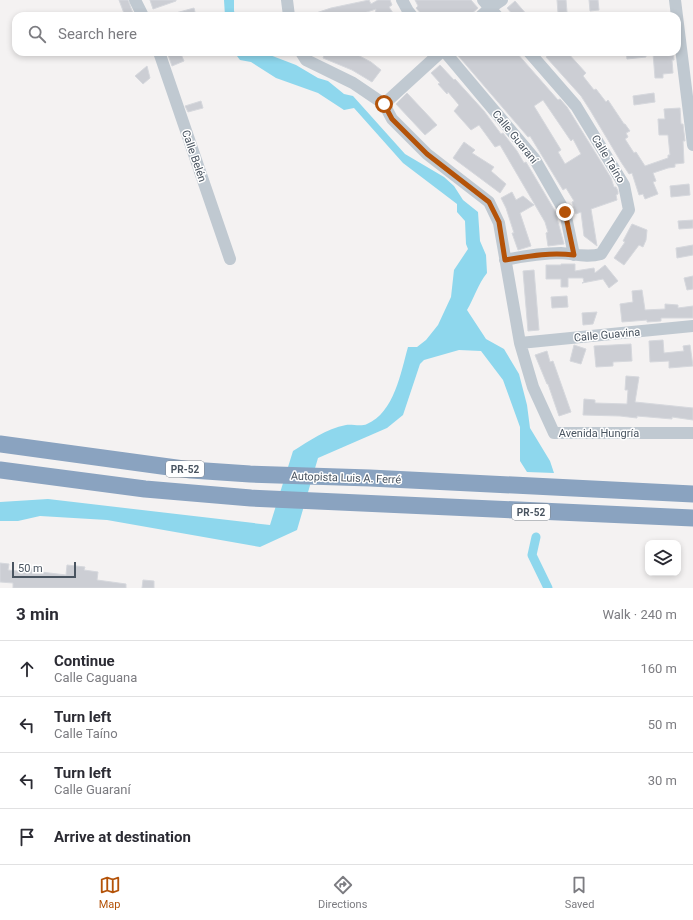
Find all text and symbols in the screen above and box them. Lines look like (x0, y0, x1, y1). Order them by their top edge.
search box (12, 12, 681, 56)
icon: search (26, 23, 48, 45)
text: Search here (58, 25, 137, 43)
route start (375, 95, 393, 113)
street label: Calle Guaraní (490, 108, 541, 167)
street label: Calle Belén (179, 128, 209, 184)
street label: Calle Taíno (589, 133, 627, 185)
route end (556, 203, 574, 221)
street label: Calle Guavina (573, 326, 641, 344)
street label: Avenida Hungría (559, 427, 639, 440)
road number: PR-52 (166, 461, 204, 477)
street label: Autopista Luis A. Ferré (291, 470, 402, 486)
road number: PR-52 (512, 504, 550, 520)
map controls (645, 540, 681, 576)
button: layers (645, 540, 681, 576)
scale bar (12, 560, 76, 579)
text: 50 m (18, 562, 43, 575)
text: 3 min (16, 604, 59, 624)
text: Walk · 240 m (602, 607, 677, 622)
text: Continue (54, 652, 115, 670)
icon: ahead (16, 658, 38, 680)
text: 160 m (640, 661, 677, 676)
text: Calle Caguana (54, 670, 137, 685)
text: Turn left (54, 708, 111, 726)
icon: left (16, 714, 38, 736)
text: 50 m (648, 717, 677, 732)
text: Calle Taíno (54, 726, 118, 741)
text: Turn left (54, 764, 111, 782)
icon: left (16, 770, 38, 792)
text: 30 m (648, 773, 677, 788)
text: Calle Guaraní (54, 782, 131, 797)
icon: arrive (16, 826, 38, 848)
text: Arrive at destination (54, 828, 191, 846)
tab: Map (99, 874, 121, 911)
tab: Directions (318, 874, 367, 911)
tab: Saved (565, 874, 594, 911)

